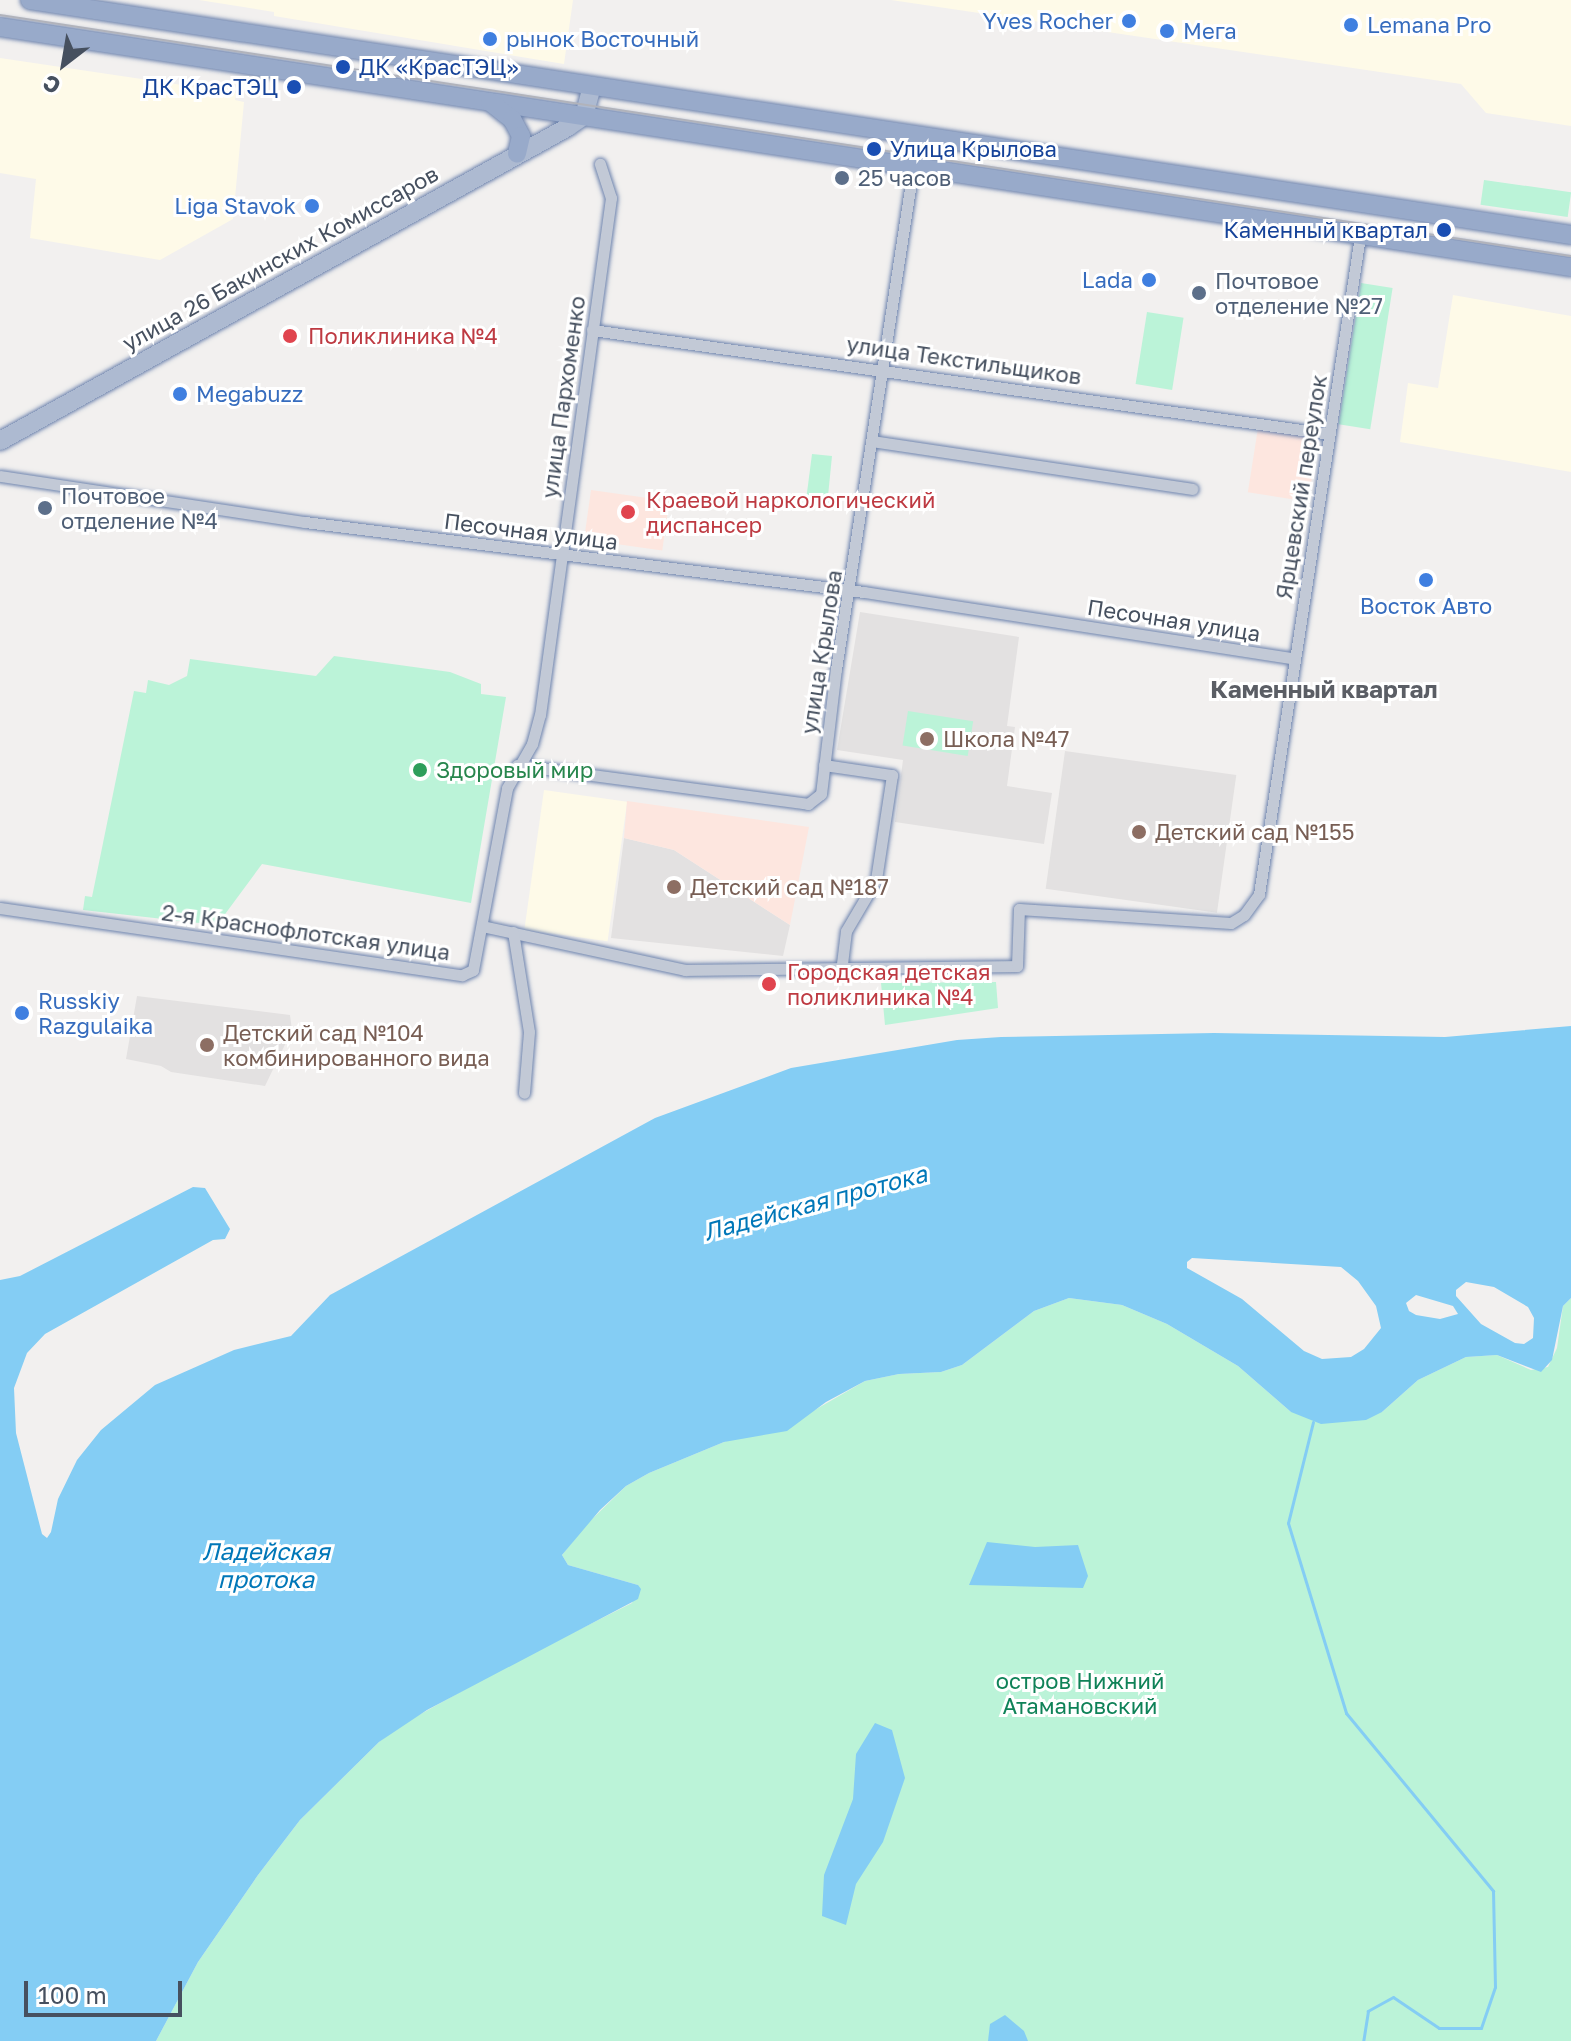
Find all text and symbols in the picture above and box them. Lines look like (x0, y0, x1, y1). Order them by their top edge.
place label: Yves Rocher (983, 8, 1113, 34)
marker: Yves Rocher (1120, 12, 1138, 30)
place label: Lemana Pro (1367, 12, 1491, 38)
marker: Lemana Pro (1342, 16, 1360, 34)
place label: Мега (1183, 18, 1237, 44)
marker: Мега (1158, 22, 1176, 40)
north arrow (24, 24, 104, 104)
place label: рынок Восточный (506, 26, 699, 52)
marker: рынок Восточный (481, 30, 499, 48)
place label: ДК «КрасТЭЦ» (359, 54, 518, 80)
marker: ДК «КрасТЭЦ» (334, 58, 352, 76)
text: С (38, 69, 65, 101)
place label: ДК КрасТЭЦ (143, 74, 278, 100)
marker: ДК КрасТЭЦ (285, 78, 303, 96)
place label: Улица Крылова (890, 136, 1057, 162)
marker: Улица Крылова (865, 140, 883, 158)
street label: улица 26 Бакинских Комиссаров (118, 160, 442, 356)
place label: 25 часов (858, 165, 951, 191)
marker: 25 часов (833, 169, 851, 187)
place label: Liga Stavok (174, 193, 296, 219)
marker: Liga Stavok (303, 197, 321, 215)
place label: Каменный квартал (1224, 217, 1428, 243)
marker: Каменный квартал (1435, 221, 1453, 239)
place label: Lada (1082, 267, 1133, 293)
place label: Почтовое отделение №27 (1215, 267, 1383, 318)
marker: Lada (1140, 271, 1158, 289)
marker: Почтовое отделение №27 (1190, 284, 1208, 302)
street label: улица Пархоменко (536, 294, 590, 500)
place label: Поликлиника №4 (308, 323, 498, 349)
marker: Поликлиника №4 (279, 325, 301, 347)
street label: улица Текстильщиков (845, 330, 1083, 390)
street label: Ярцевский переулок (1270, 373, 1332, 601)
place label: Megabuzz (196, 381, 303, 407)
marker: Megabuzz (171, 385, 189, 403)
place label: Почтовое отделение №4 (61, 482, 218, 534)
place label: Краевой наркологический диспансер (646, 486, 935, 538)
marker: Почтовое отделение №4 (36, 499, 54, 517)
marker: Краевой наркологический диспансер (617, 501, 639, 523)
street label: Песочная улица (443, 507, 619, 555)
street label: улица Крылова (795, 568, 847, 736)
marker: Восток Авто (1417, 571, 1435, 589)
street label: Песочная улица (1086, 593, 1262, 647)
place label: Восток Авто (1360, 593, 1492, 619)
district label: Каменный квартал (1210, 675, 1438, 703)
place label: Школа №47 (943, 726, 1069, 752)
marker: Школа №47 (918, 730, 936, 748)
place label: Здоровый мир (436, 757, 593, 783)
marker: Здоровый мир (411, 761, 429, 779)
place label: Детский сад №155 (1155, 819, 1354, 845)
marker: Детский сад №155 (1130, 823, 1148, 841)
place label: Детский сад №187 (690, 874, 889, 900)
marker: Детский сад №187 (665, 878, 683, 896)
street label: 2-я Краснофлотская улица (160, 899, 452, 965)
place label: Городская детская поликлиника №4 (787, 958, 991, 1010)
marker: Городская детская поликлиника №4 (758, 973, 780, 995)
place label: Russkiy Razgulaika (38, 987, 153, 1038)
marker: Russkiy Razgulaika (13, 1004, 31, 1022)
place label: Детский сад №104 комбинированного вида (223, 1019, 490, 1070)
marker: Детский сад №104 комбинированного вида (198, 1036, 216, 1054)
water label: Ладейская протока (700, 1158, 930, 1246)
water label: Ладейская протока (202, 1537, 330, 1593)
park label: остров Нижний Атамановский (996, 1667, 1164, 1718)
scale bar (28, 1965, 186, 2015)
text: 100 m (38, 1980, 107, 2009)

